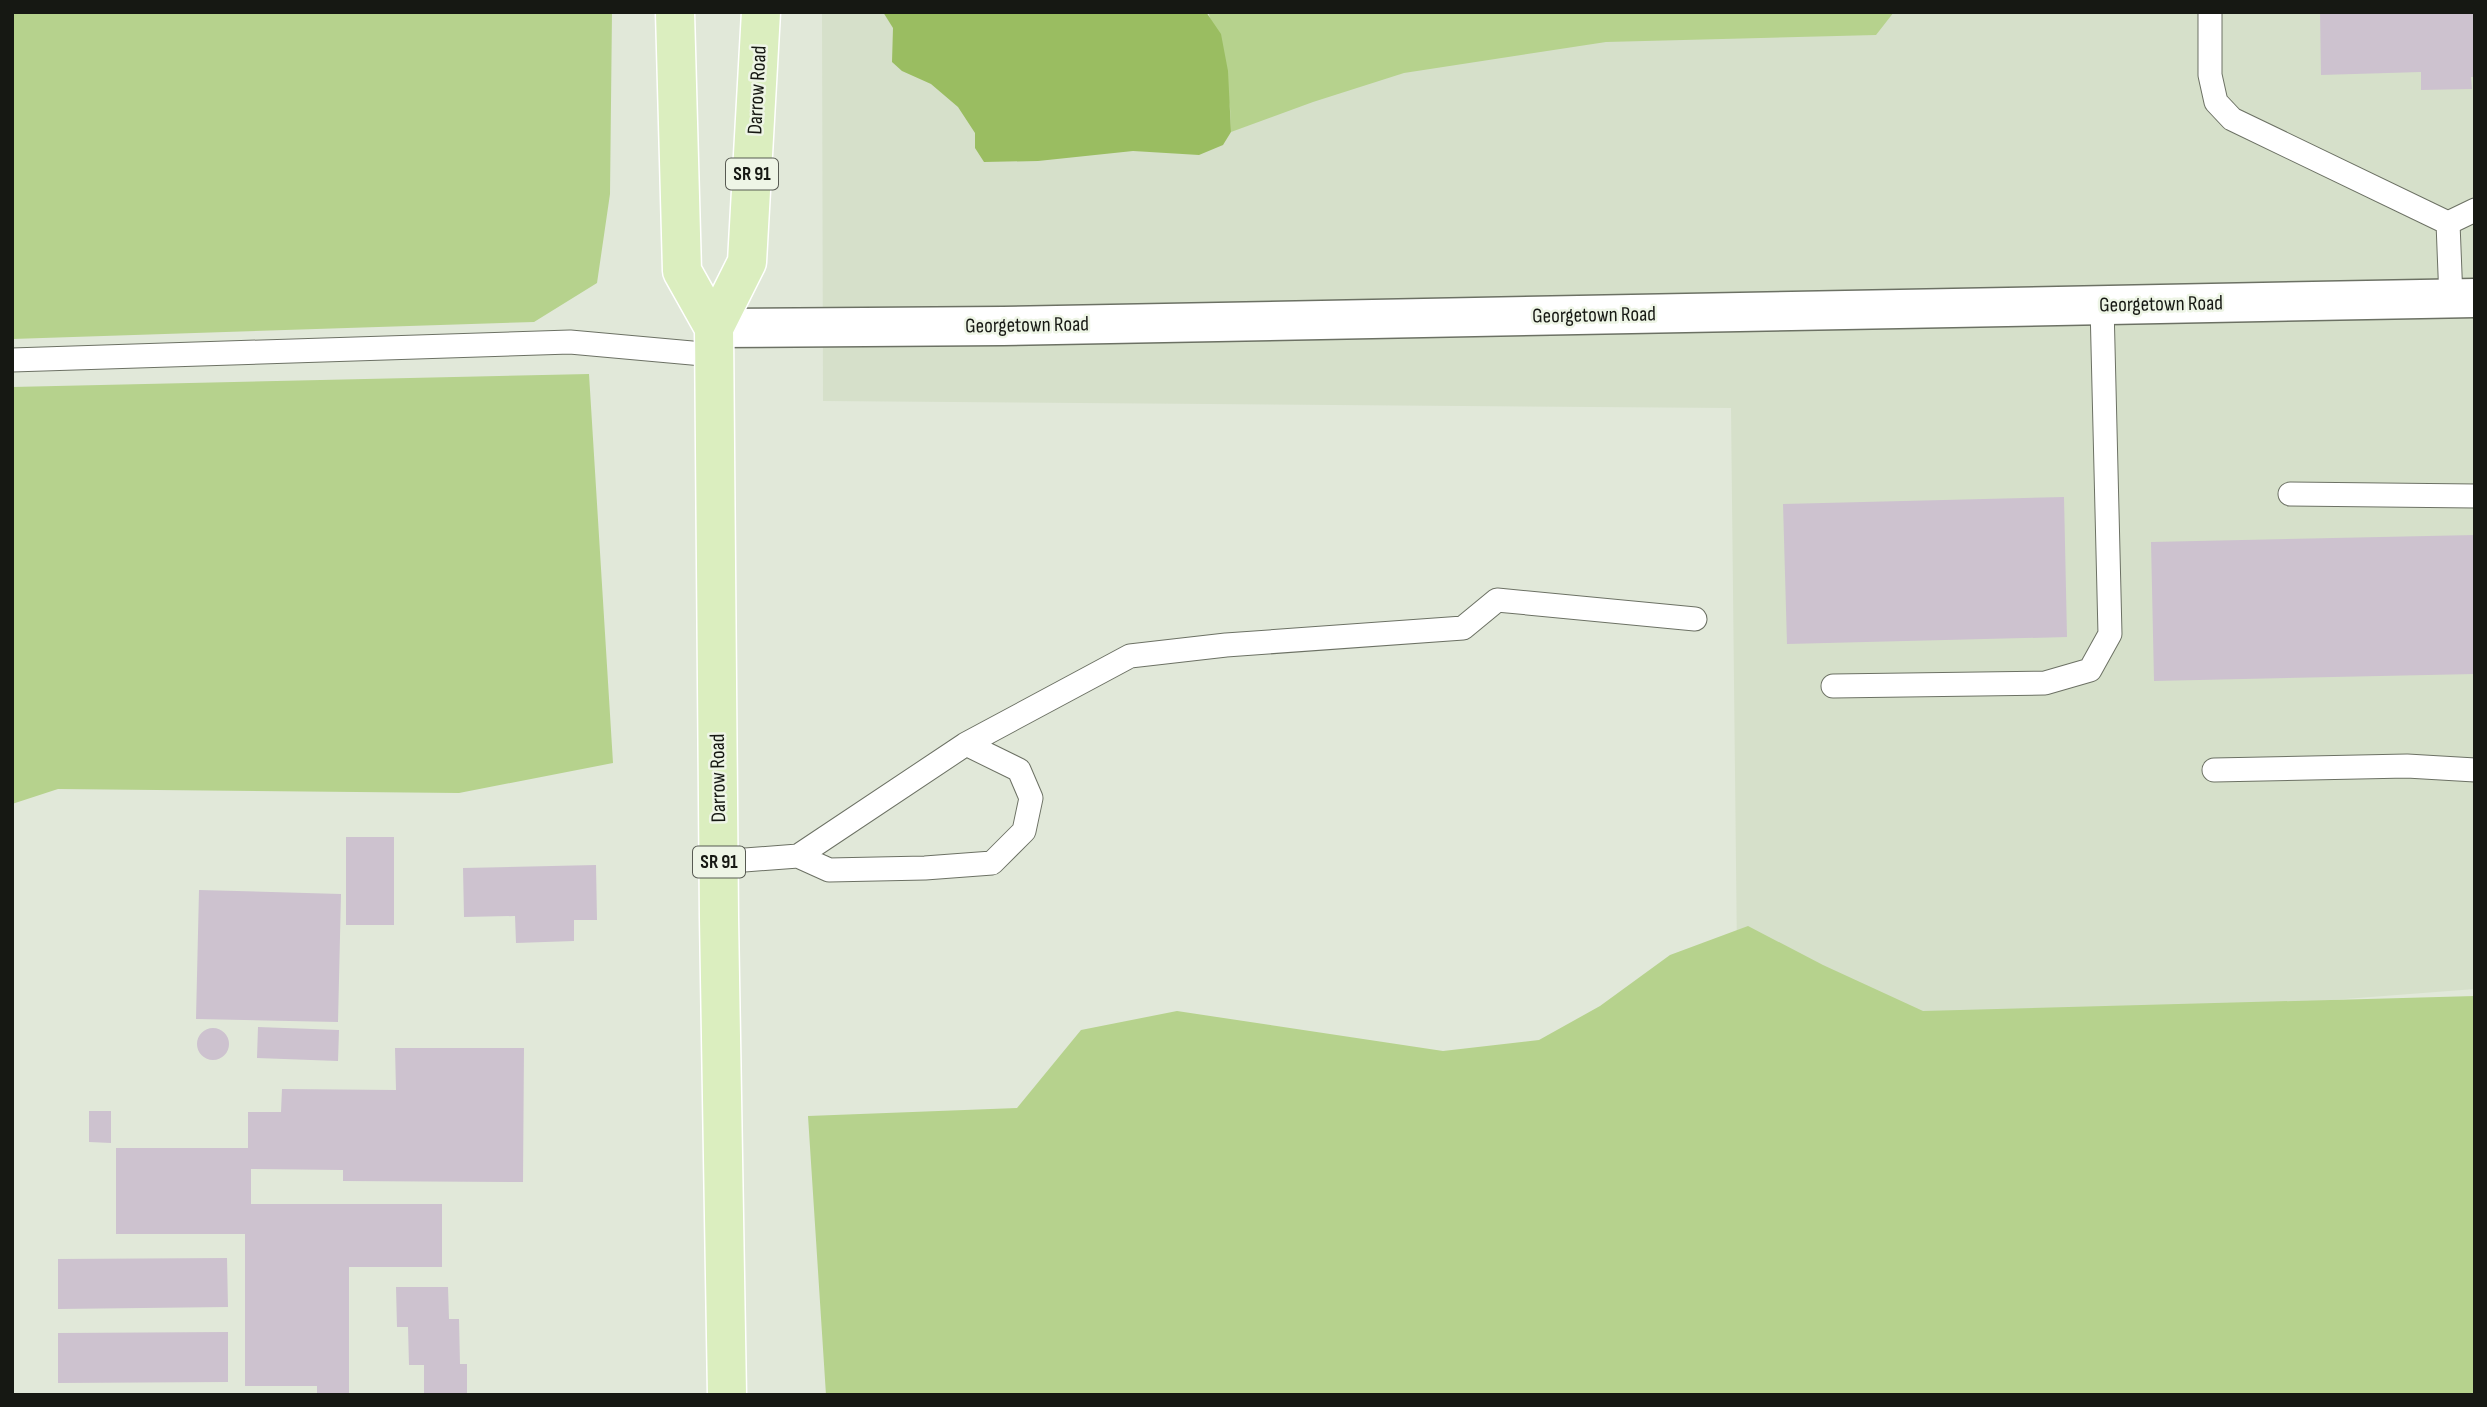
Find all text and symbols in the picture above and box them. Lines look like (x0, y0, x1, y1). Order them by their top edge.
street label: Darrow Road (742, 45, 772, 135)
road number: SR 91 (726, 158, 778, 190)
street label: Georgetown Road (2099, 290, 2223, 318)
street label: Georgetown Road (1532, 301, 1656, 329)
street label: Georgetown Road (965, 311, 1089, 339)
street label: Darrow Road (705, 733, 731, 823)
road number: SR 91 (693, 846, 745, 877)

